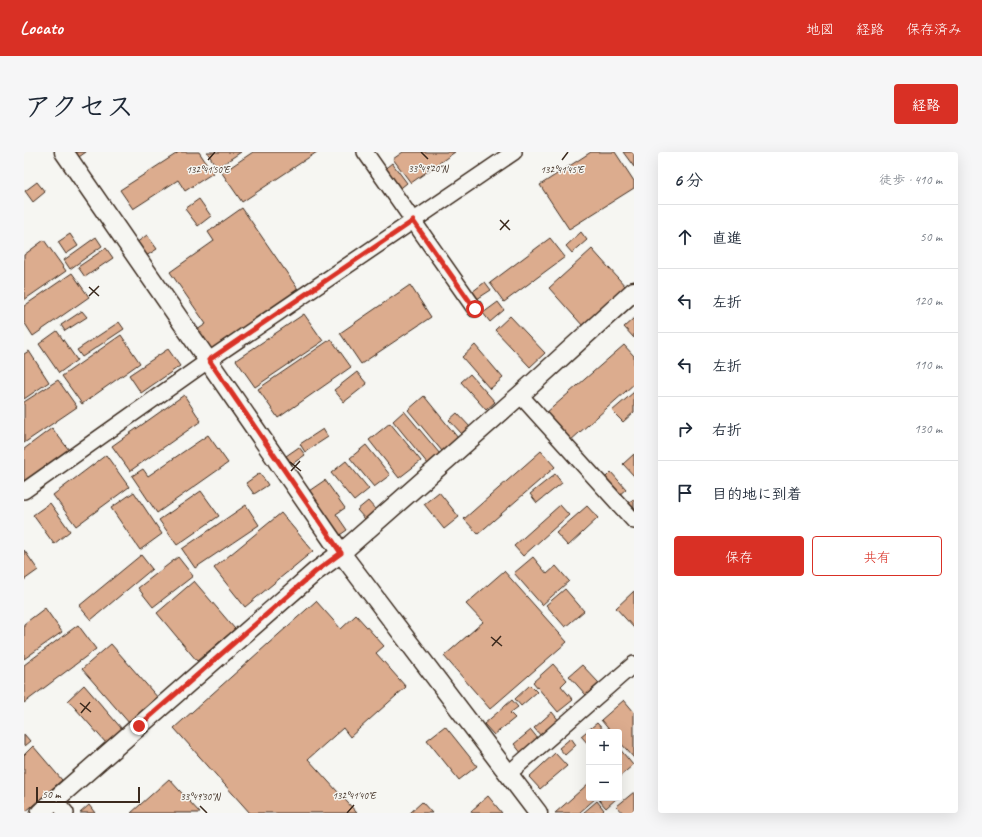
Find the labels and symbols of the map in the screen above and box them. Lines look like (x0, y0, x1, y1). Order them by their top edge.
text: 33°49'20"N (408, 162, 450, 175)
text: 132°41'50"E (186, 163, 231, 176)
text: 132°41'45"E (540, 163, 585, 176)
route start (466, 300, 484, 318)
route end (130, 717, 148, 735)
scale bar (36, 785, 140, 804)
text: 132°41'40"E (332, 789, 377, 802)
text: 33°49'30"N (180, 790, 222, 803)

